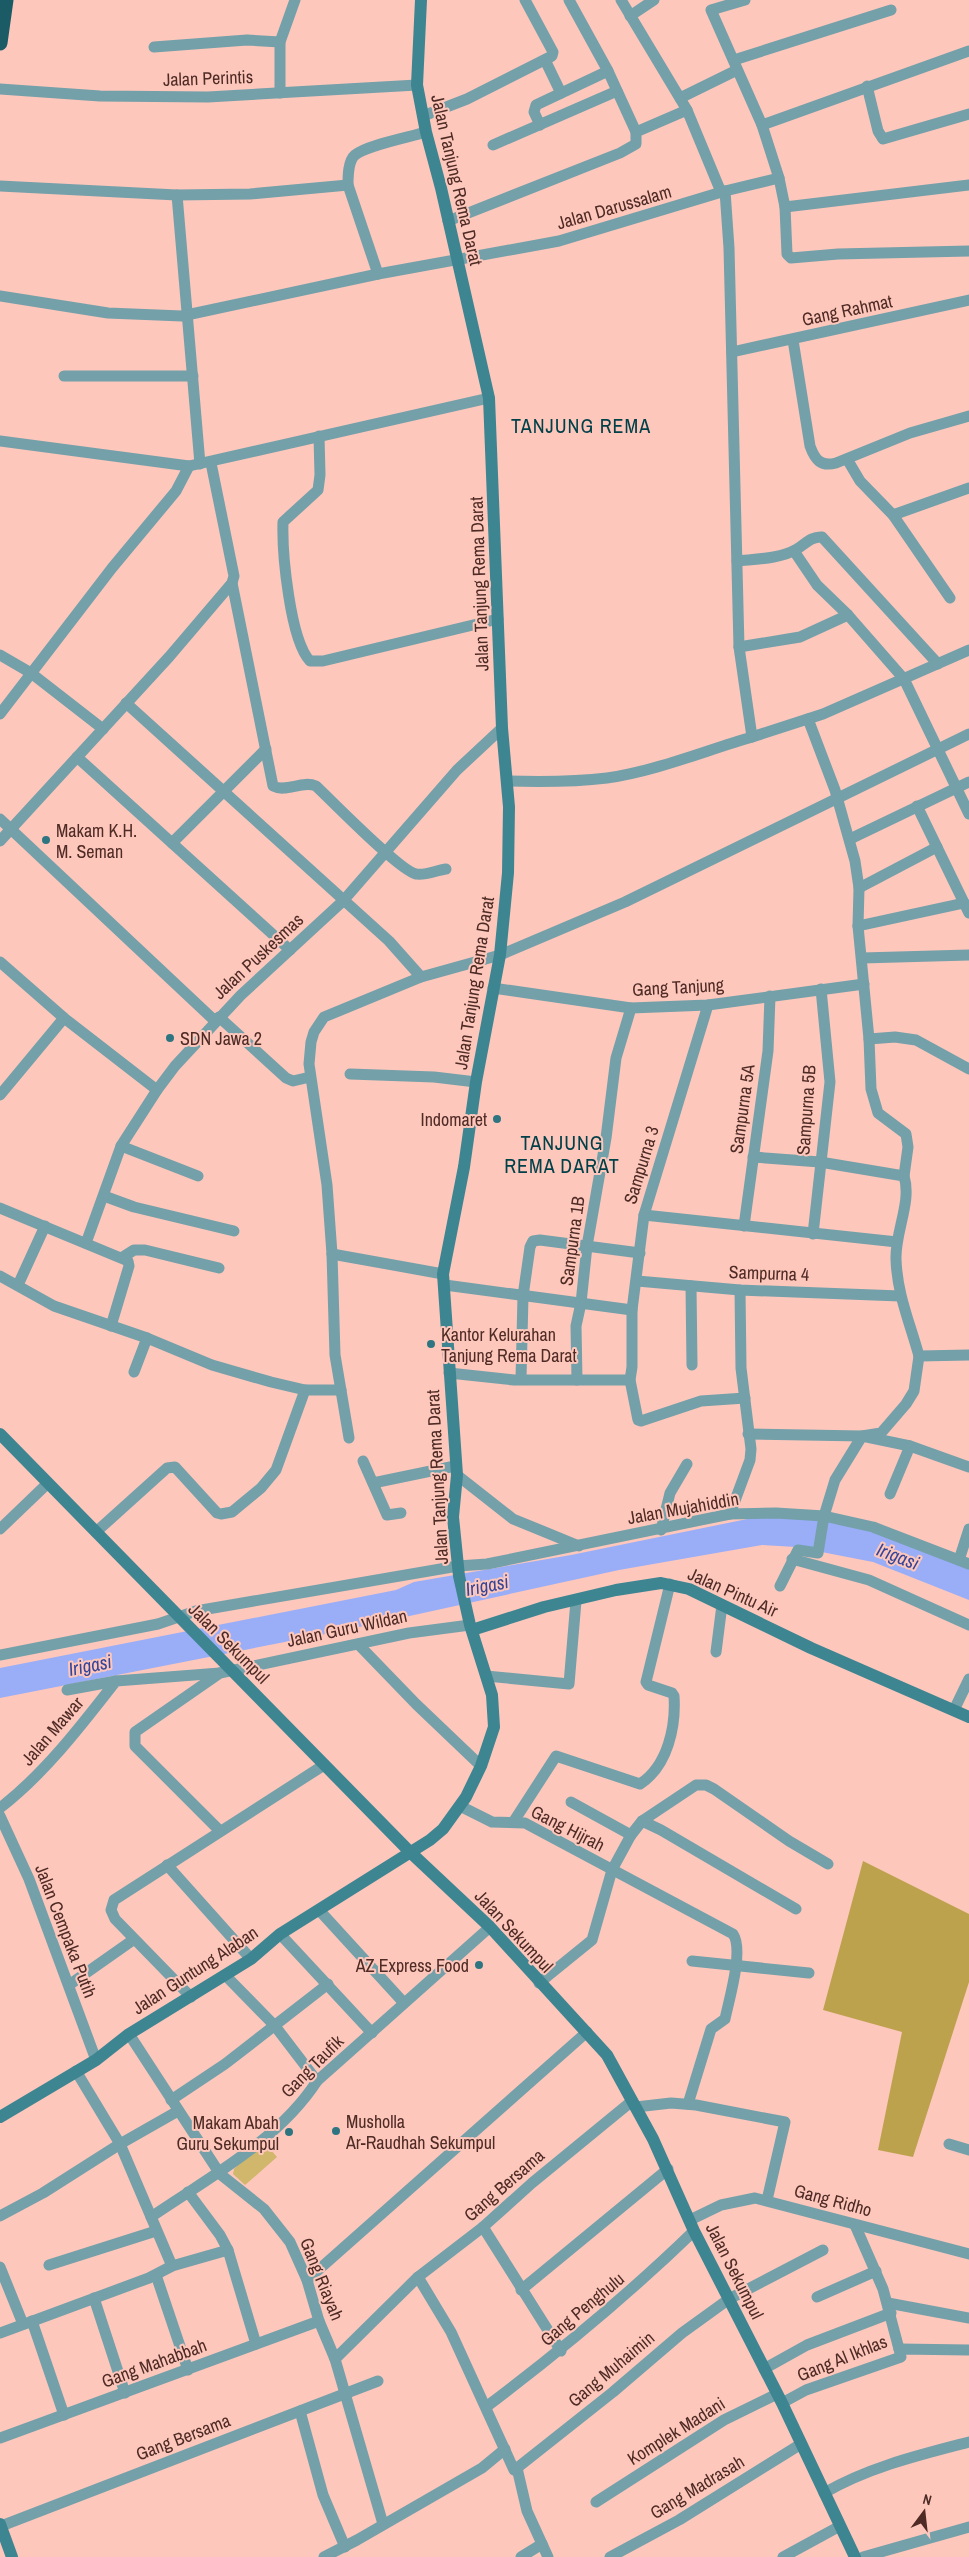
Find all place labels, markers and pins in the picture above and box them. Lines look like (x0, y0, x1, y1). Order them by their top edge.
place label: Makam K.H. M. Seman (56, 818, 137, 864)
marker: Makam K.H. M. Seman (40, 834, 52, 846)
place label: SDN Jawa 2 (180, 1026, 262, 1051)
marker: SDN Jawa 2 (164, 1032, 176, 1044)
place label: Indomaret (421, 1107, 487, 1132)
marker: Indomaret (491, 1113, 503, 1125)
place label: Kantor Kelurahan Tanjung Rema Darat (441, 1322, 577, 1368)
marker: Kantor Kelurahan Tanjung Rema Darat (425, 1338, 437, 1350)
place label: AZ Express Food (355, 1953, 469, 1978)
marker: AZ Express Food (473, 1959, 485, 1971)
place label: Musholla Ar-Raudhah Sekumpul (345, 2109, 495, 2155)
place label: Makam Abah Guru Sekumpul (176, 2110, 279, 2156)
marker: Musholla Ar-Raudhah Sekumpul (330, 2125, 342, 2137)
marker: Makam Abah Guru Sekumpul (283, 2126, 295, 2138)

